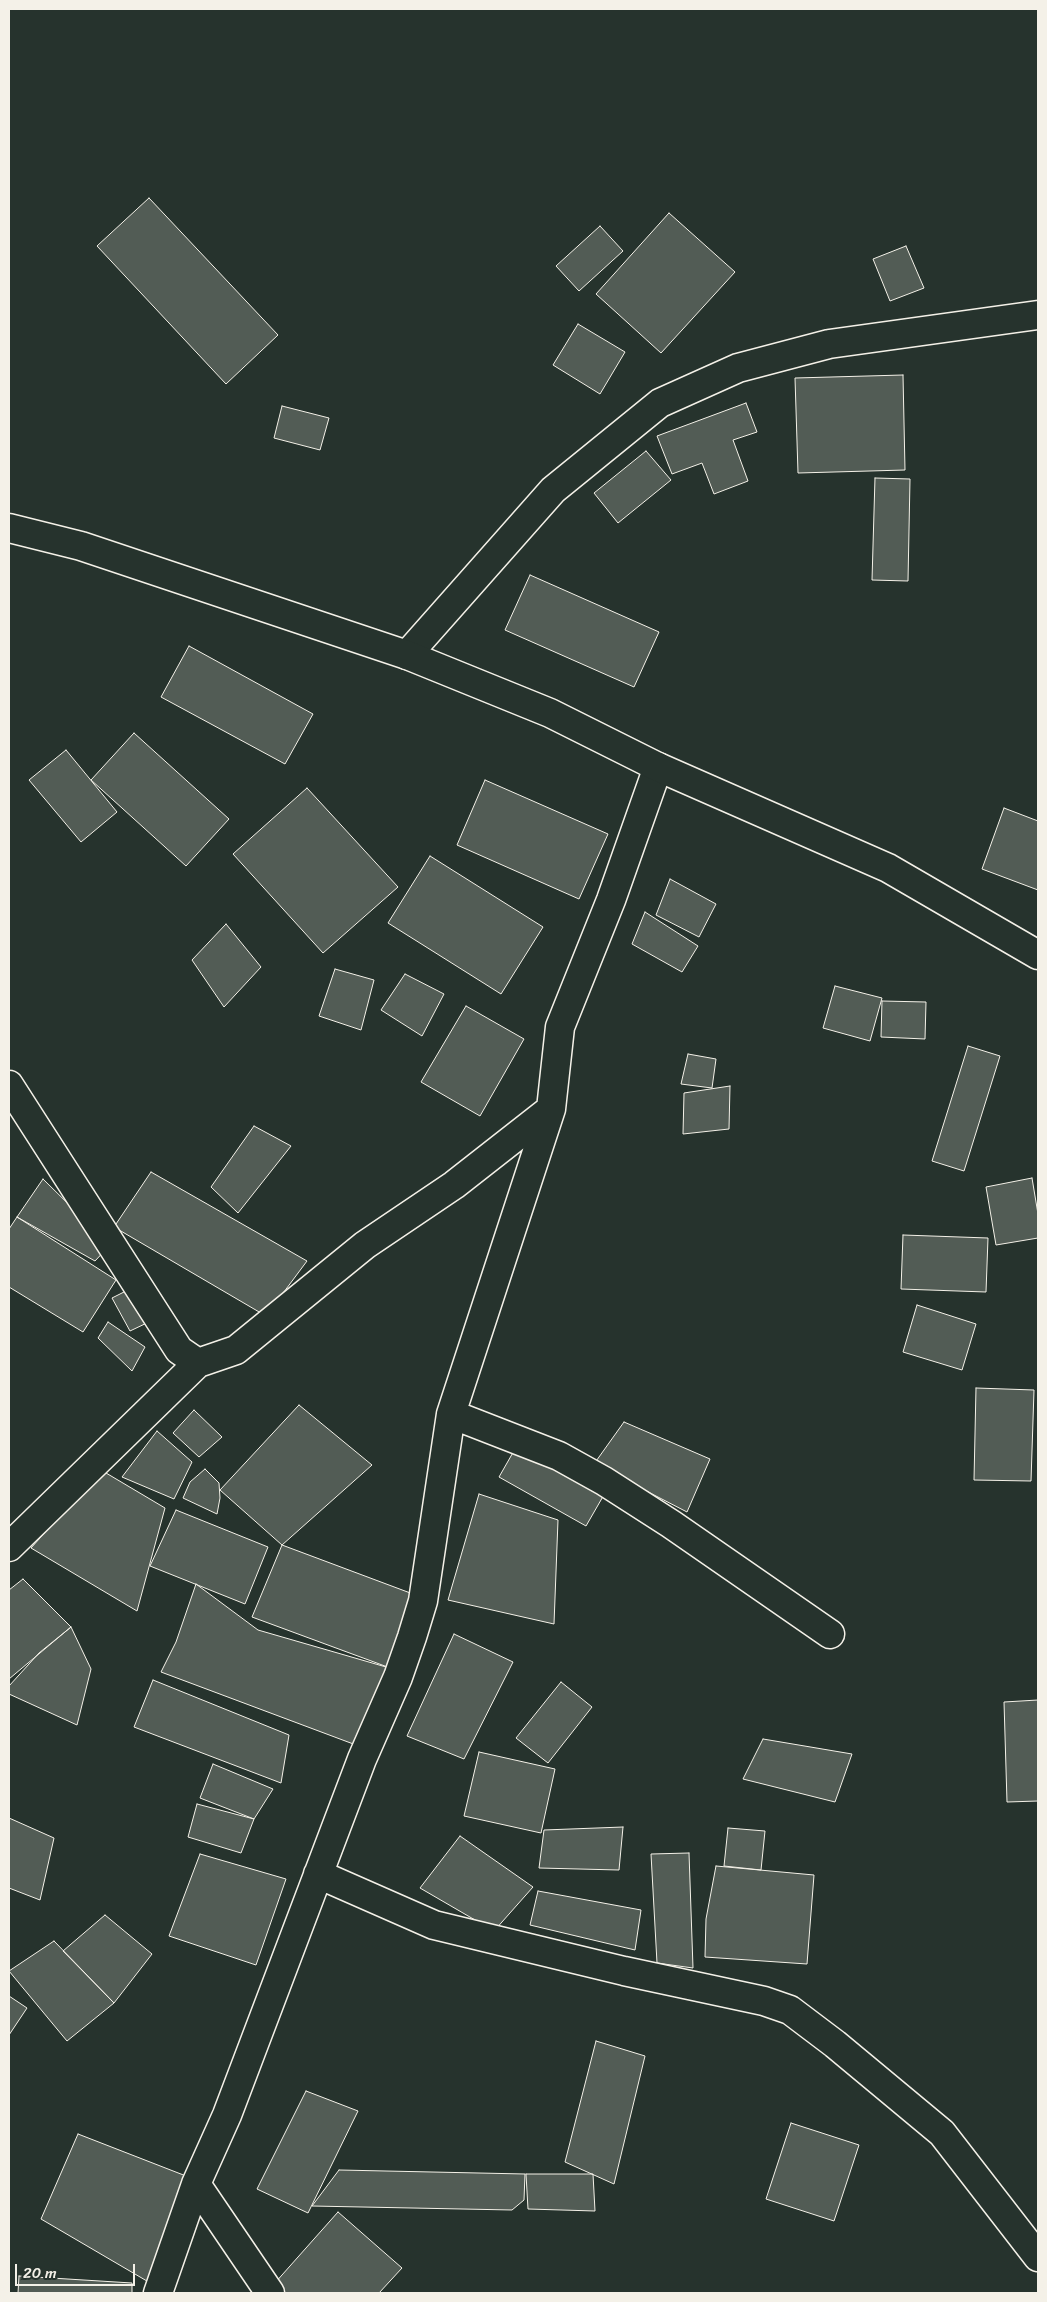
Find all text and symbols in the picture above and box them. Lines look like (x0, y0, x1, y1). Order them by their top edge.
scale bar (18, 2254, 138, 2286)
text: 20 m (23, 2260, 57, 2286)

